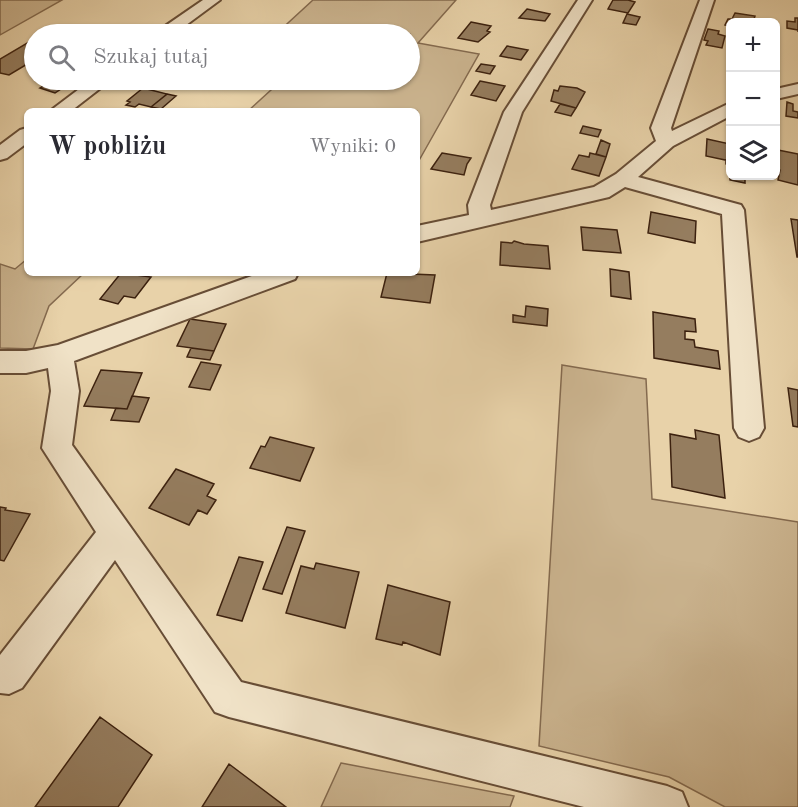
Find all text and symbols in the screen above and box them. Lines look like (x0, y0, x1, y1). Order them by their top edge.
map controls (726, 18, 780, 180)
button: + (726, 18, 780, 72)
search box (24, 24, 420, 90)
icon: search (45, 41, 78, 74)
text: Szukaj tutaj (93, 46, 209, 68)
button: − (726, 72, 780, 126)
button: layers (726, 126, 780, 180)
text: W pobliżu (48, 134, 166, 160)
text: Wyniki: 0 (309, 137, 396, 157)

